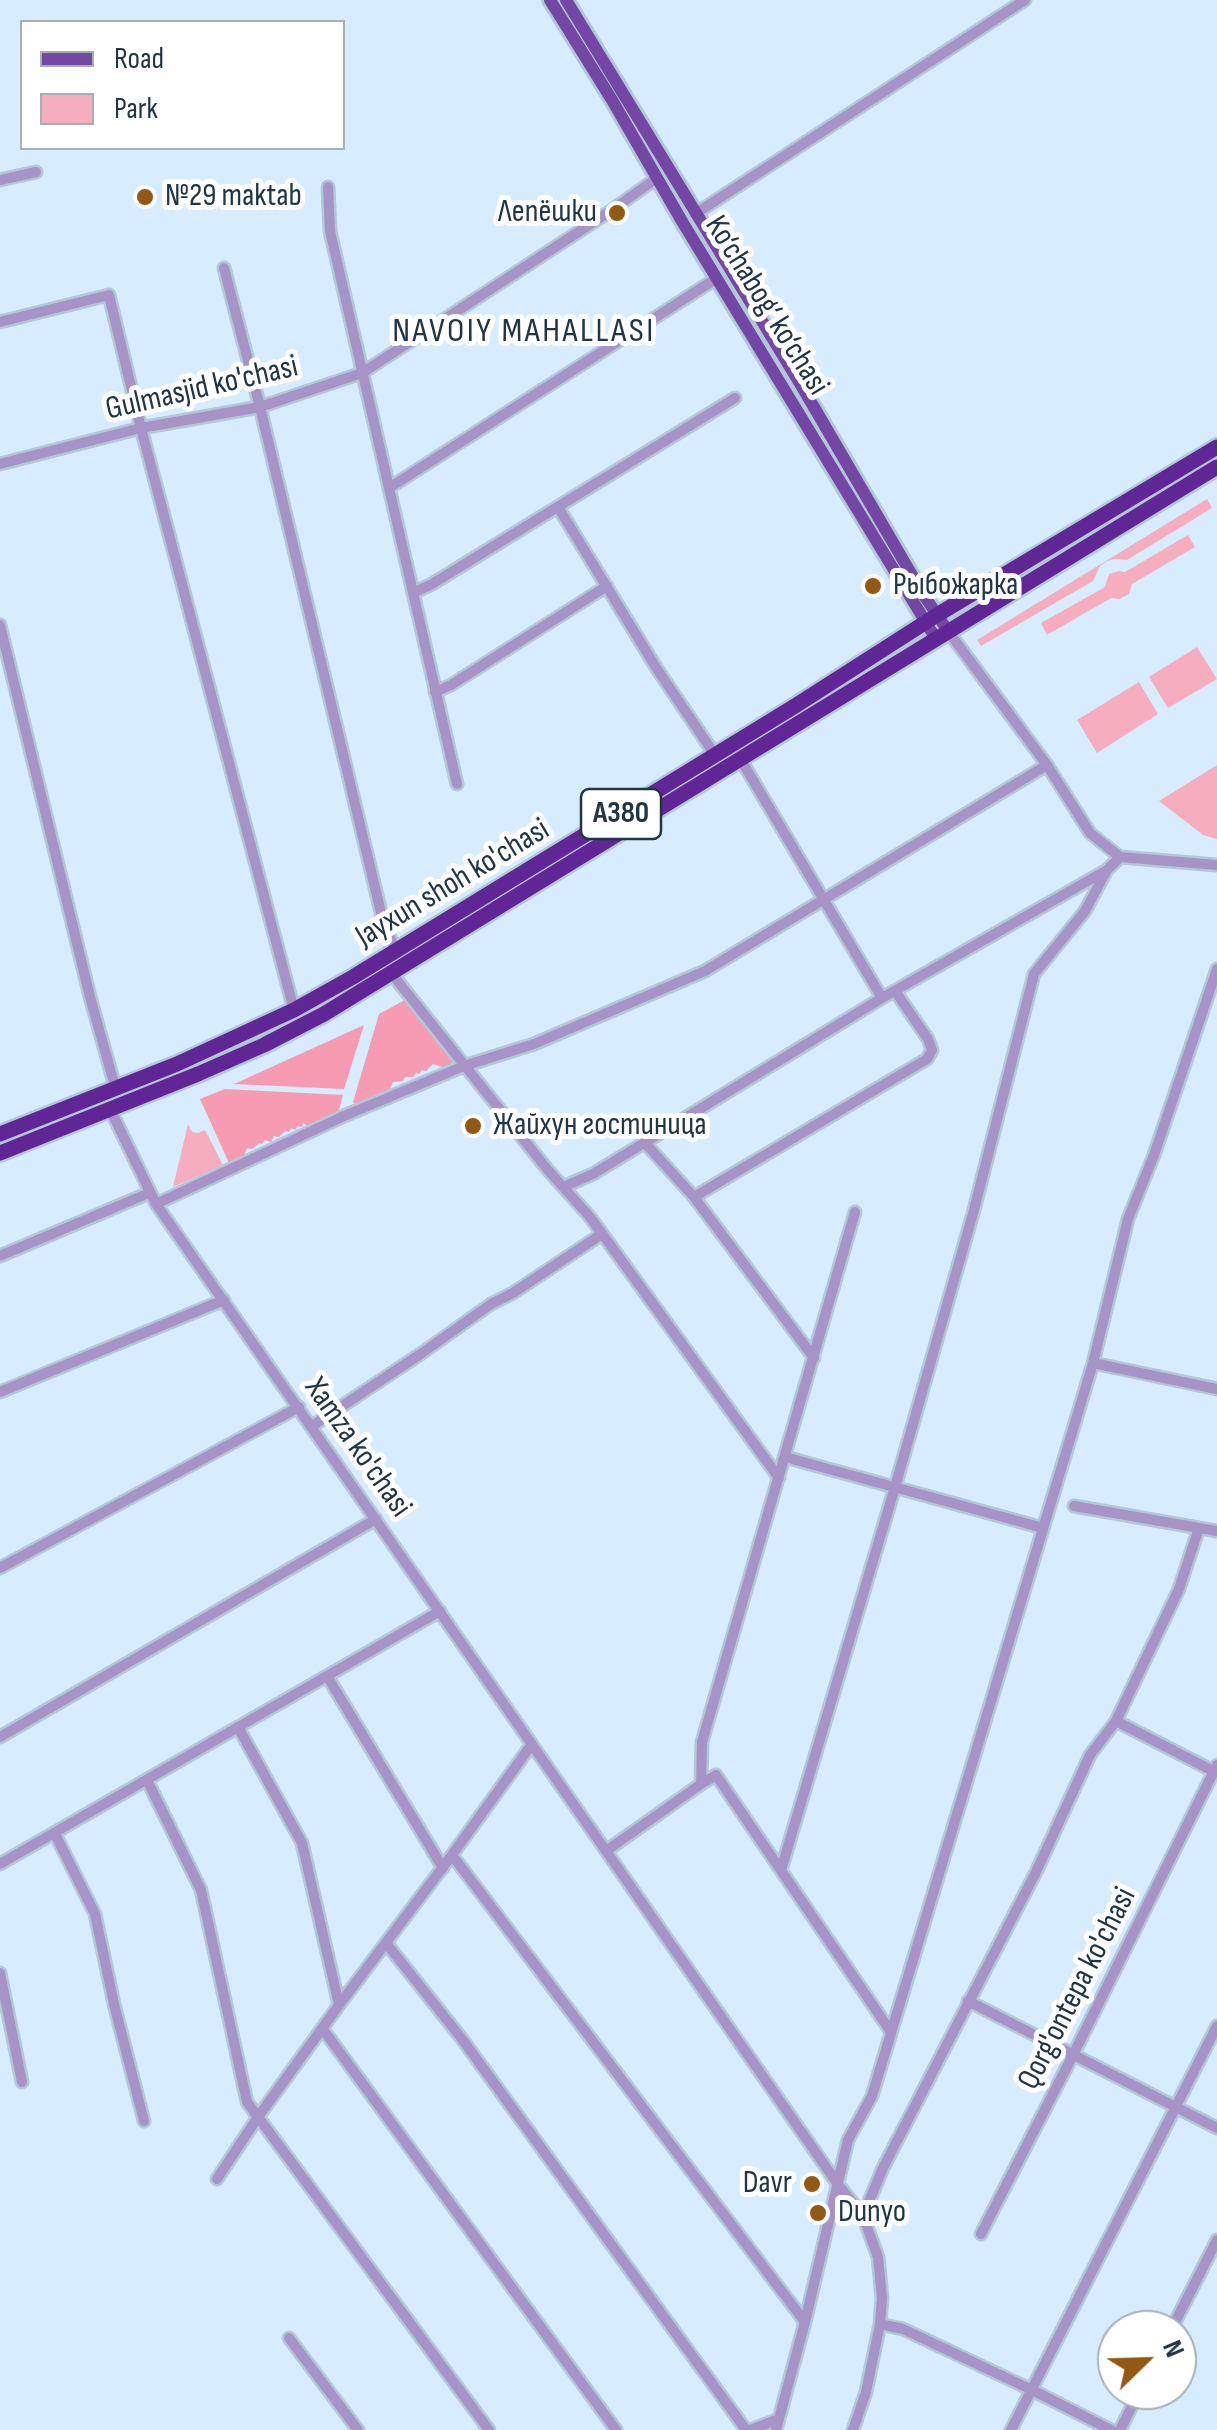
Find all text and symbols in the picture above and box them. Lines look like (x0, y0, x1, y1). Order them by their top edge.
legend (20, 20, 345, 150)
text: Road (114, 41, 164, 77)
text: Park (114, 91, 158, 127)
place label: №29 maktab (165, 178, 302, 216)
marker: №29 maktab (134, 186, 156, 208)
place label: Лепёшки (498, 194, 597, 232)
marker: Лепёшки (606, 202, 628, 224)
street label: Ko‘chabog‘ ko‘chasi (696, 209, 836, 403)
district label: NAVOIY MAHALLASI (392, 311, 656, 353)
street label: Gulmasjid ko'chasi (102, 348, 302, 430)
place label: Рыбожарка (893, 567, 1018, 605)
marker: Рыбожарка (862, 575, 884, 597)
road number: A380 (581, 789, 661, 839)
street label: Jayxun shoh ko'chasi (349, 811, 557, 957)
place label: Жайхун гостиница (493, 1107, 707, 1145)
marker: Жайхун гостиница (462, 1115, 484, 1137)
street label: Xamza ko'chasi (295, 1371, 419, 1525)
street label: Qorg'ontepa ko'chasi (1011, 1882, 1145, 2096)
place label: Davr (743, 2165, 792, 2203)
marker: Davr (801, 2173, 823, 2195)
place label: Dunyo (838, 2194, 906, 2232)
marker: Dunyo (807, 2202, 829, 2224)
north arrow (1097, 2310, 1197, 2410)
text: N (1155, 2336, 1191, 2362)

